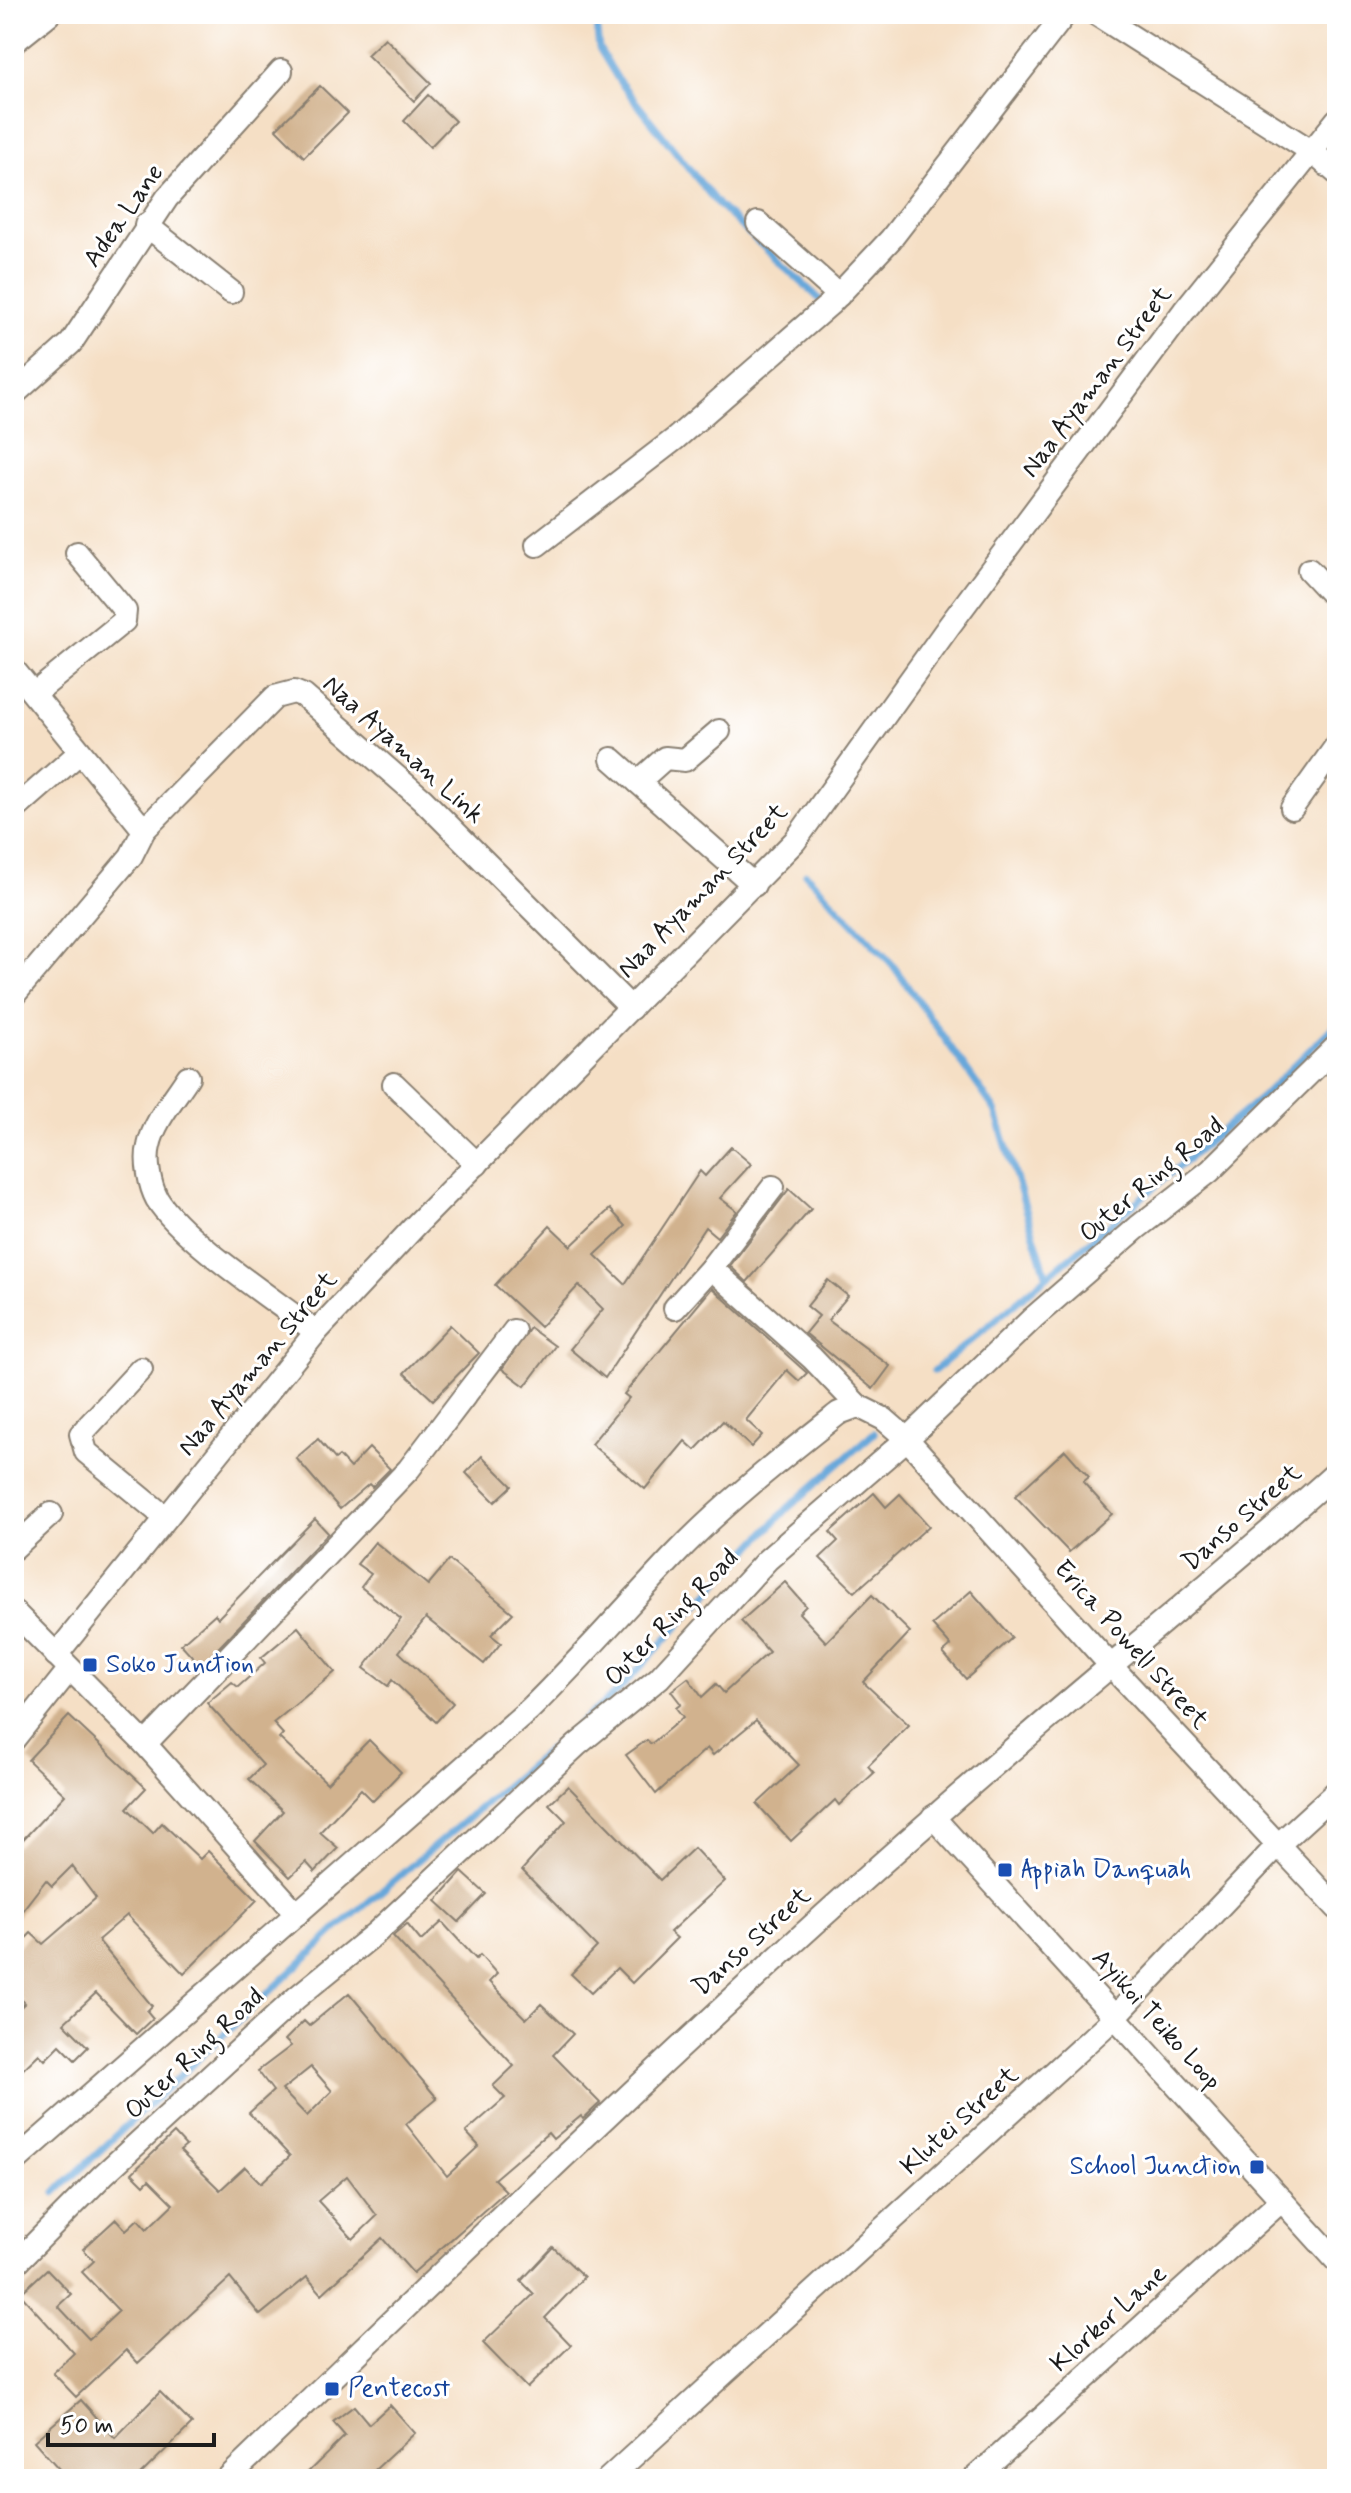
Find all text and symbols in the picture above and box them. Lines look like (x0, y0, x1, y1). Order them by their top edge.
street label: Adea Lane (76, 158, 172, 274)
street label: Naa Ayaman Street (1014, 279, 1180, 485)
street label: Naa Ayaman Link (315, 668, 491, 832)
street label: Naa Ayaman Street (610, 796, 796, 986)
street label: Outer Ring Road (1072, 1109, 1233, 1253)
street label: Naa Ayaman Street (171, 1264, 345, 1464)
street label: Danso Street (1175, 1457, 1309, 1579)
street label: Outer Ring Road (598, 1542, 749, 1696)
street label: Erica Powell Street (1046, 1553, 1216, 1737)
place label: Soko Junction (106, 1648, 254, 1682)
marker: Soko Junction (81, 1656, 99, 1674)
place label: Appiah Danquah (1021, 1853, 1191, 1890)
marker: Appiah Danquah (996, 1861, 1014, 1879)
street label: Danso Street (686, 1880, 818, 2004)
street label: Ayikoi Teiko Loop (1084, 1942, 1228, 2098)
street label: Outer Ring Road (118, 1980, 274, 2130)
street label: Klutei Street (894, 2059, 1026, 2183)
place label: School Junction (1070, 2150, 1241, 2184)
marker: School Junction (1248, 2158, 1266, 2176)
street label: Klorkor Lane (1044, 2258, 1175, 2380)
place label: Pentecost (348, 2372, 450, 2406)
marker: Pentecost (323, 2380, 341, 2398)
scale bar (48, 2397, 214, 2447)
text: 50 m (60, 2411, 114, 2442)

